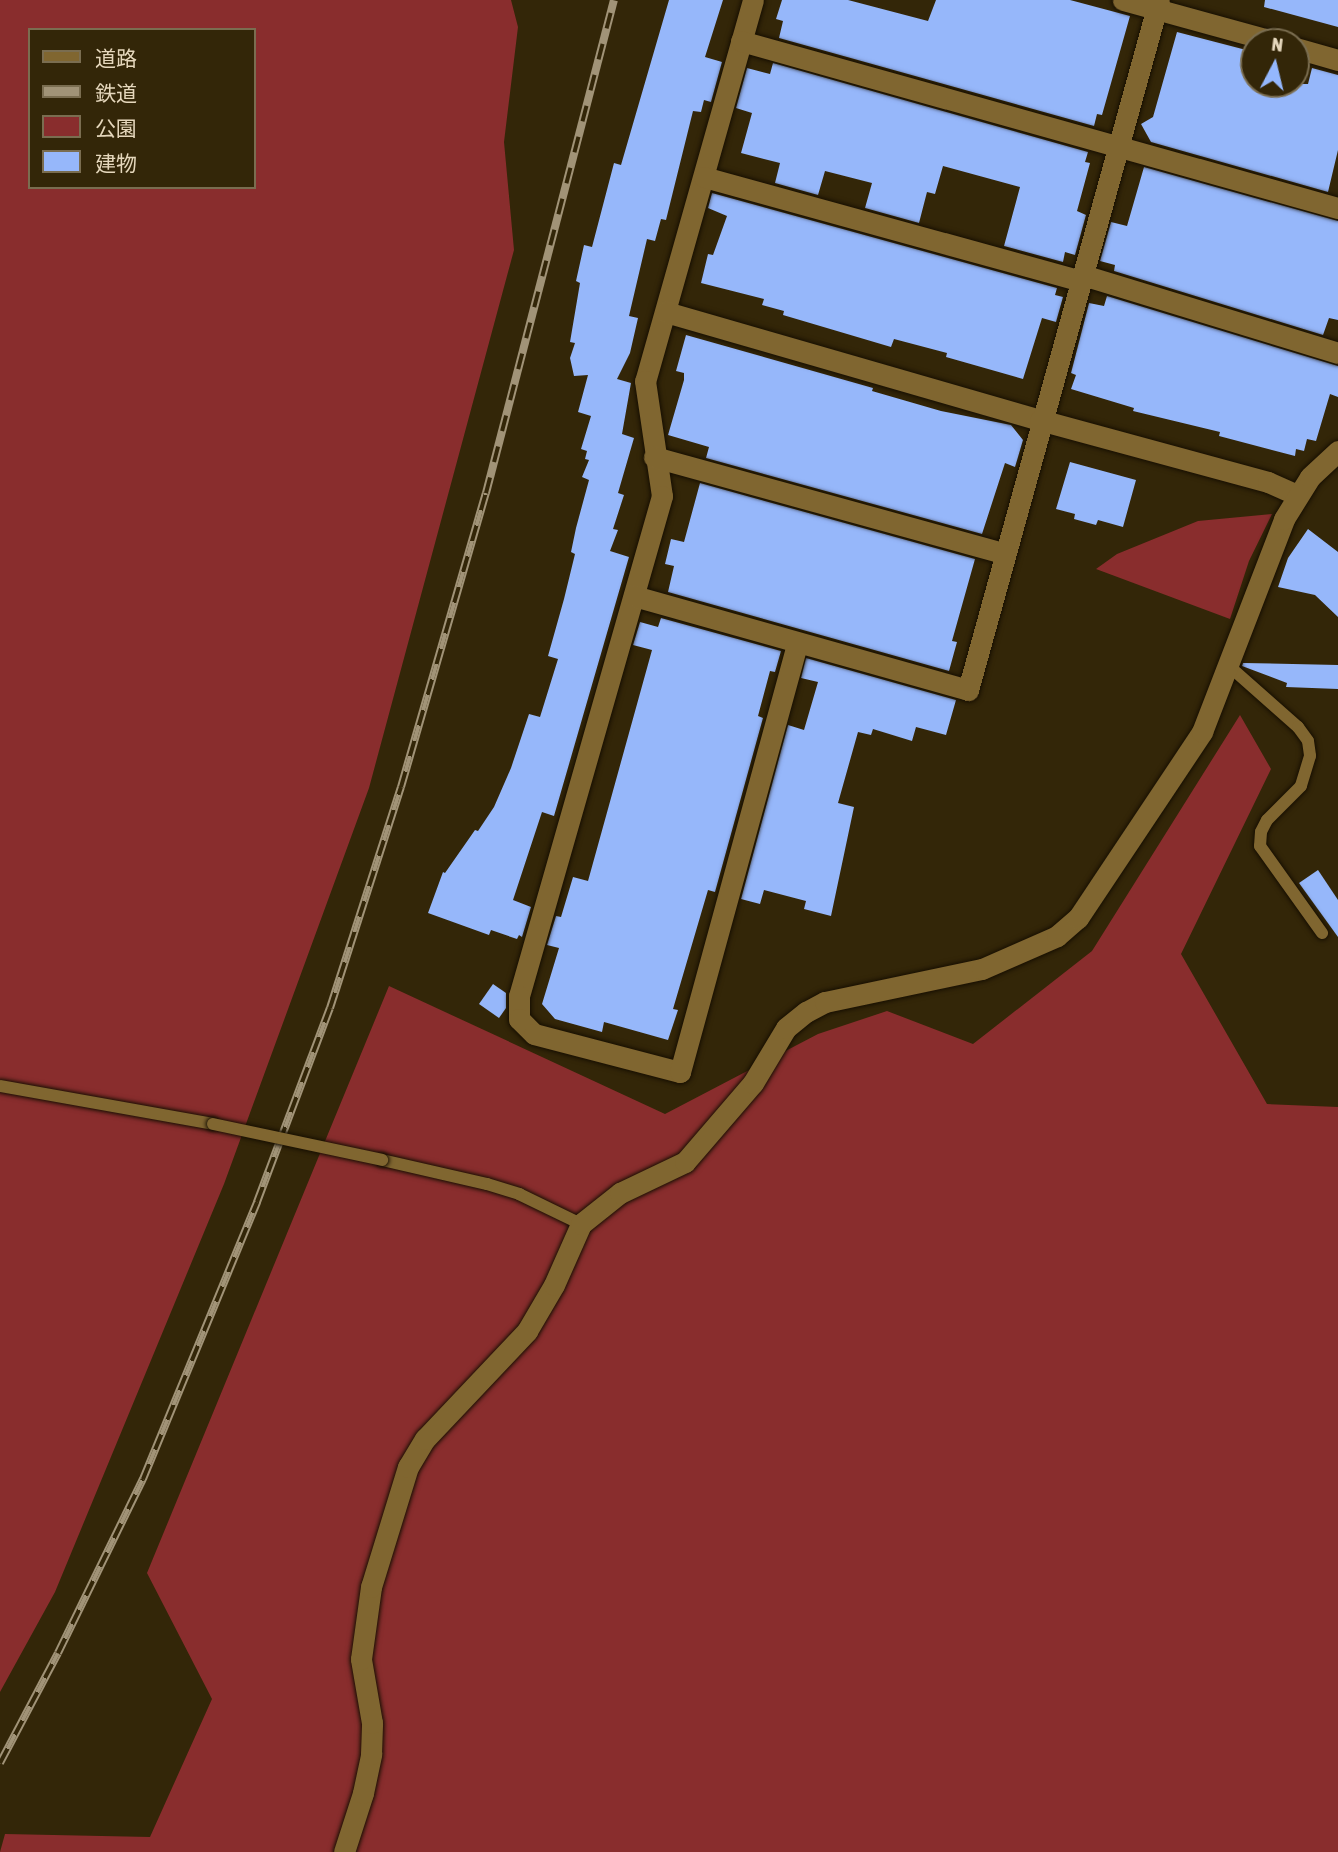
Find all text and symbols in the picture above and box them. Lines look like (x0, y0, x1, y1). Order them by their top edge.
legend (28, 28, 256, 189)
north arrow (1240, 28, 1310, 98)
text: N (1270, 33, 1284, 56)
text: 道路 (95, 46, 137, 70)
text: 鉄道 (95, 81, 137, 105)
text: 公園 (95, 116, 137, 140)
text: 建物 (95, 151, 137, 175)

